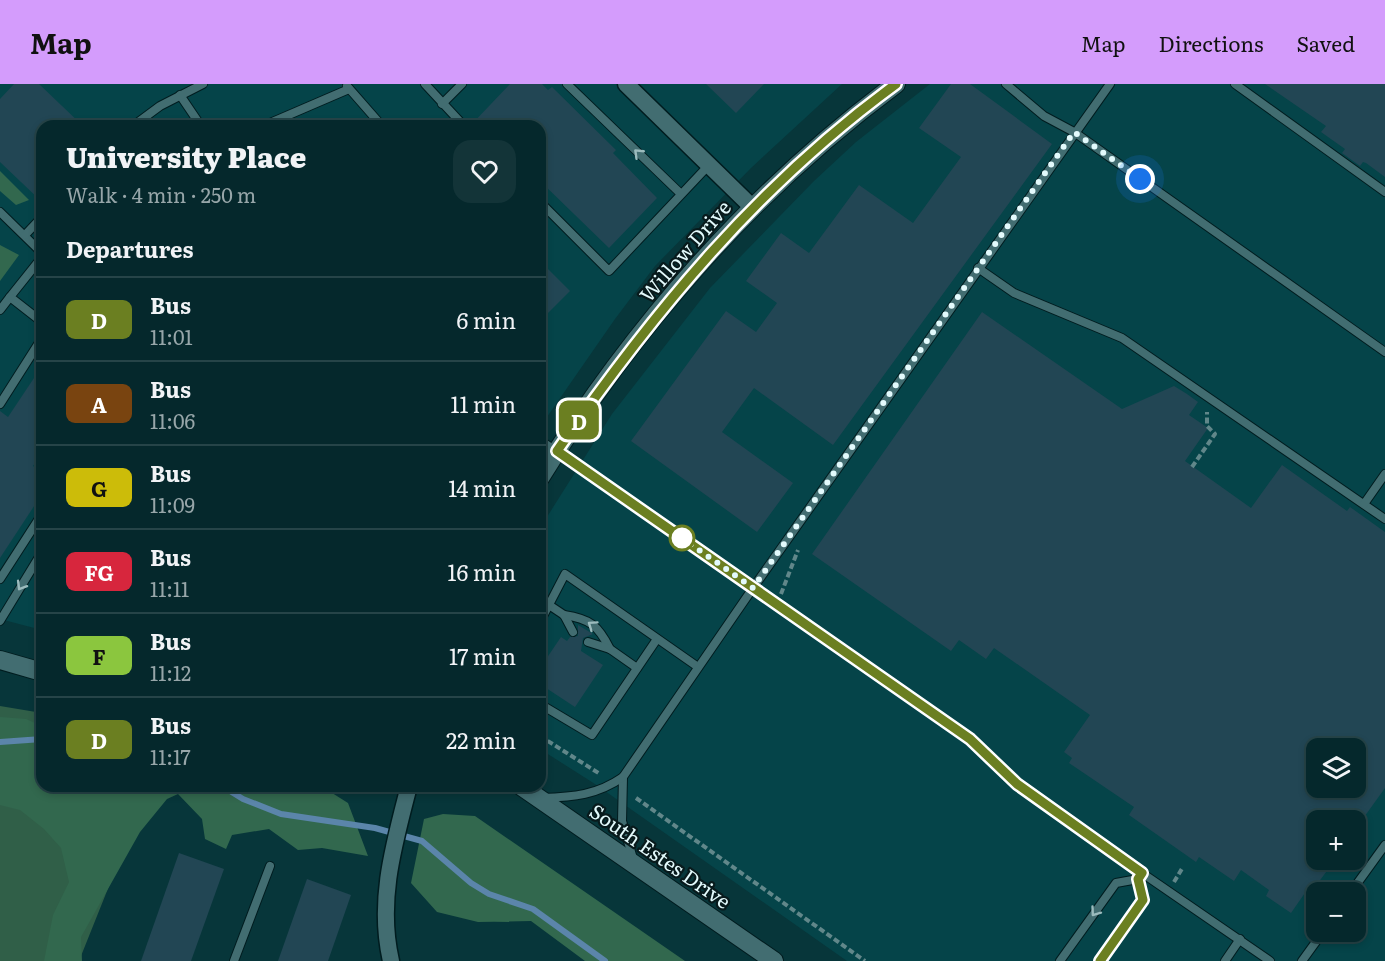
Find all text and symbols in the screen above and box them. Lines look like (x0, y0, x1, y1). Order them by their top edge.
text: Map (30, 21, 92, 63)
text: Map (1081, 27, 1126, 58)
text: Directions (1159, 27, 1264, 58)
text: Saved (1297, 27, 1355, 58)
text: University Place (66, 135, 306, 177)
button: heart (453, 140, 516, 203)
one-way arrow (634, 149, 645, 160)
your location (1125, 164, 1155, 194)
text: Walk · 4 min · 250 m (66, 179, 256, 209)
street label: Willow Drive (631, 192, 737, 308)
text: Departures (66, 232, 193, 265)
text: Bus (150, 288, 191, 321)
text: 6 min (457, 303, 516, 336)
text: D (91, 304, 107, 335)
text: 11:01 (150, 321, 193, 351)
text: Bus (150, 372, 191, 405)
text: 11 min (450, 387, 516, 420)
text: A (91, 388, 107, 419)
line badge: D (560, 400, 598, 440)
text: 11:06 (150, 405, 195, 435)
text: D (571, 405, 587, 436)
text: Bus (150, 456, 191, 489)
text: 14 min (448, 471, 516, 504)
text: G (91, 472, 107, 503)
text: 11:09 (150, 489, 195, 519)
unlabelled marker (669, 525, 695, 551)
text: Bus (150, 540, 191, 573)
text: 16 min (448, 555, 516, 588)
text: FG (84, 556, 114, 587)
text: 11:11 (150, 573, 189, 603)
one-way arrow (17, 580, 28, 590)
one-way arrow (588, 621, 599, 632)
text: Bus (150, 624, 191, 657)
text: 17 min (449, 639, 516, 672)
text: F (92, 640, 106, 671)
text: 11:12 (150, 657, 191, 687)
text: Bus (150, 708, 191, 741)
text: 22 min (446, 723, 516, 756)
text: D (91, 724, 107, 755)
map controls (1306, 738, 1366, 942)
button: layers (1306, 738, 1366, 798)
text: 11:17 (150, 741, 191, 771)
street label: South Estes Drive (584, 795, 738, 915)
button: + (1306, 810, 1366, 870)
button: − (1306, 882, 1366, 942)
one-way arrow (1091, 906, 1102, 917)

